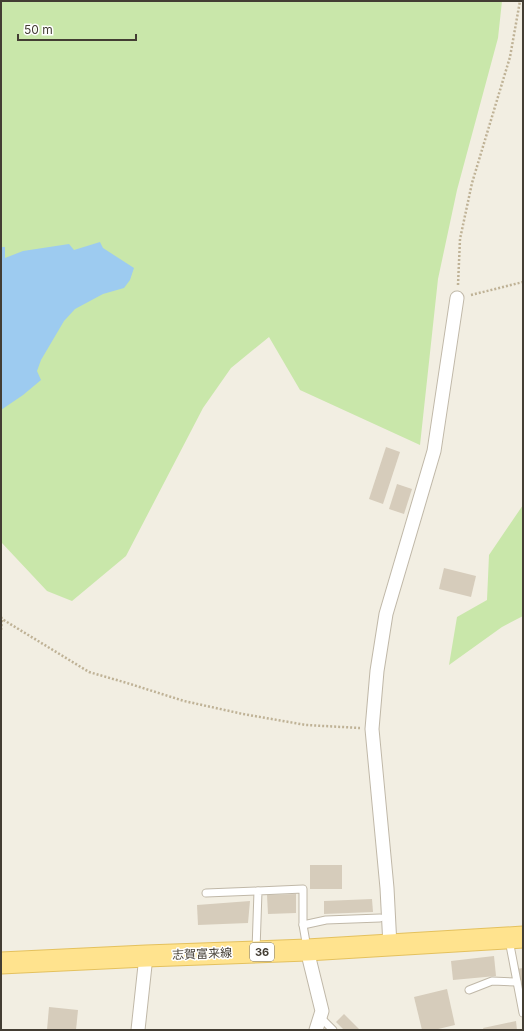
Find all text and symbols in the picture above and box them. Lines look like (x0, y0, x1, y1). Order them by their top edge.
scale bar (18, 16, 136, 42)
text: 50 m (24, 22, 53, 37)
road number: 36 (250, 943, 274, 961)
street label: 志賀富来線 (172, 945, 232, 962)

